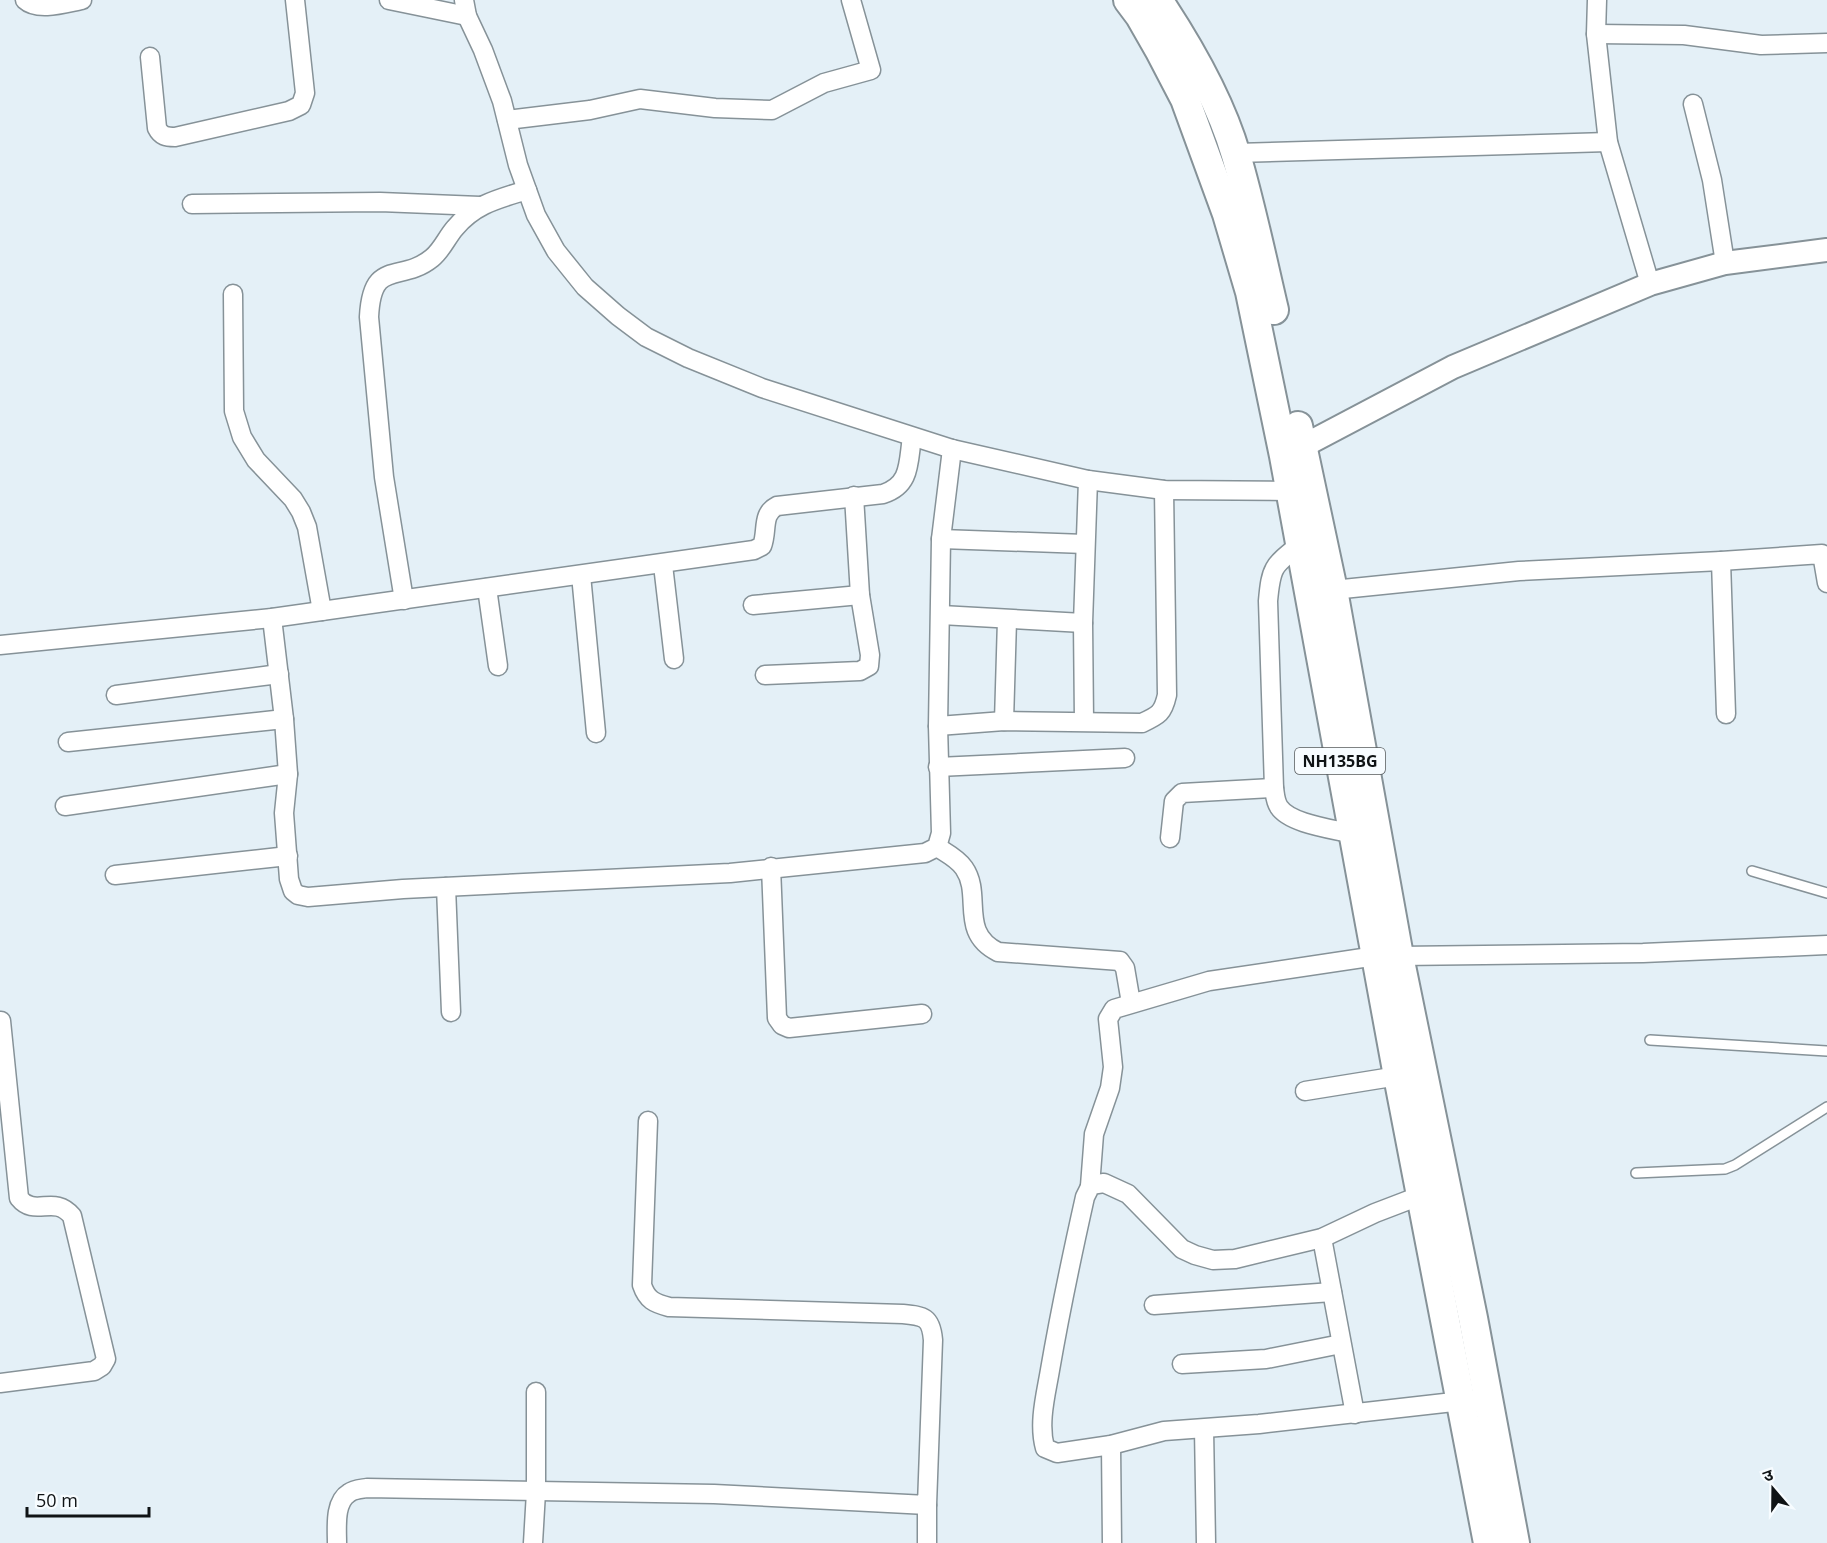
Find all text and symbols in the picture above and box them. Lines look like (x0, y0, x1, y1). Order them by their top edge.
road number: NH135BG (1295, 748, 1385, 774)
north arrow (1743, 1459, 1803, 1519)
text: उ (1760, 1463, 1777, 1487)
scale bar (27, 1480, 148, 1518)
text: 50 m (36, 1488, 78, 1512)

